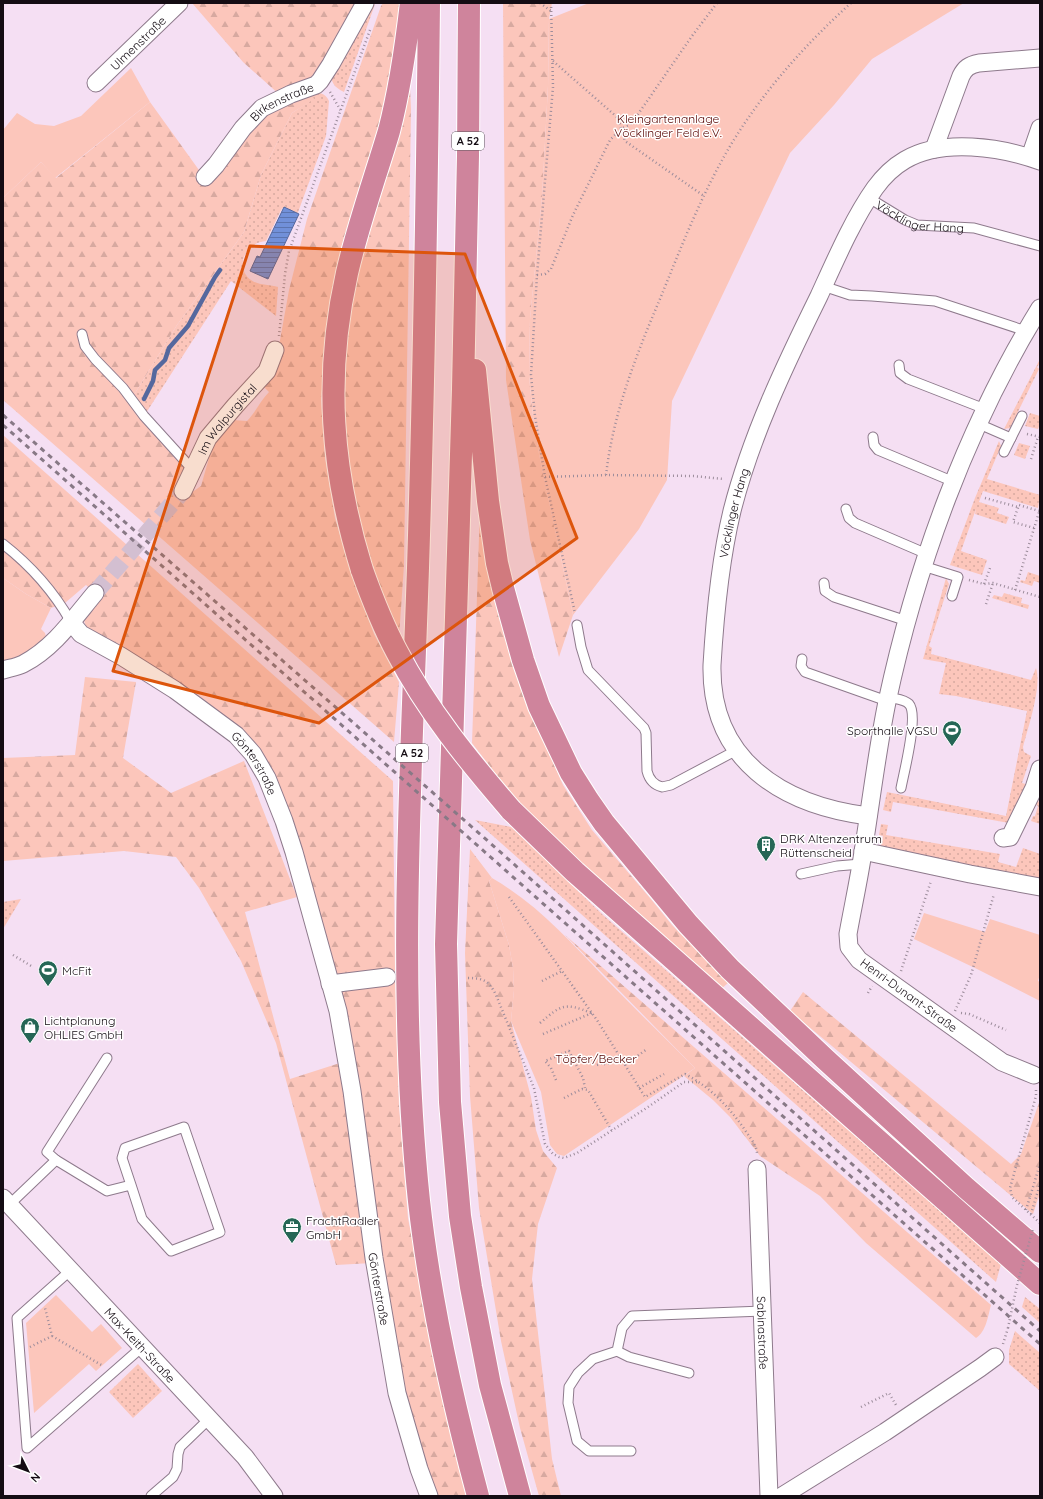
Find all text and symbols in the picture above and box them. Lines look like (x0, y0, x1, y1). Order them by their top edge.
street label: Ulmenstraße (107, 12, 169, 73)
street label: Birkenstraße (246, 79, 316, 124)
park label: Kleingartenanlage Vöcklinger Feld e.V. (614, 111, 722, 140)
road number: A 52 (452, 132, 484, 150)
street label: Vöcklinger Hang (873, 197, 964, 235)
street label: Im Walpurgistal (194, 380, 260, 457)
street label: Vöcklinger Hang (715, 466, 752, 559)
sports icon: Sporthalle VGSU (941, 719, 963, 747)
place label: Sporthalle VGSU (847, 723, 938, 738)
street label: Gönterstraße (229, 728, 281, 797)
road number: A 52 (396, 744, 428, 762)
place label: DRK Altenzentrum Rüttenscheid (780, 831, 882, 860)
building icon: DRK Altenzentrum Rüttenscheid (755, 834, 777, 862)
street label: Henri-Dunant-Straße (858, 955, 961, 1035)
sports icon: McFit (37, 959, 59, 987)
place label: McFit (62, 963, 92, 978)
place label: Lichtplanung OHLIES GmbH (44, 1013, 123, 1042)
shop icon: Lichtplanung OHLIES GmbH (19, 1016, 41, 1044)
park label: Töpfer/Becker (555, 1051, 637, 1066)
place label: FrachtRadler GmbH (306, 1213, 379, 1242)
office icon: FrachtRadler GmbH (281, 1216, 303, 1244)
street label: Gönterstraße (366, 1252, 393, 1327)
street label: Sabinastraße (754, 1296, 772, 1370)
street label: Max-Keith-Straße (102, 1304, 179, 1386)
north arrow (8, 1451, 48, 1491)
text: N (28, 1470, 43, 1485)

